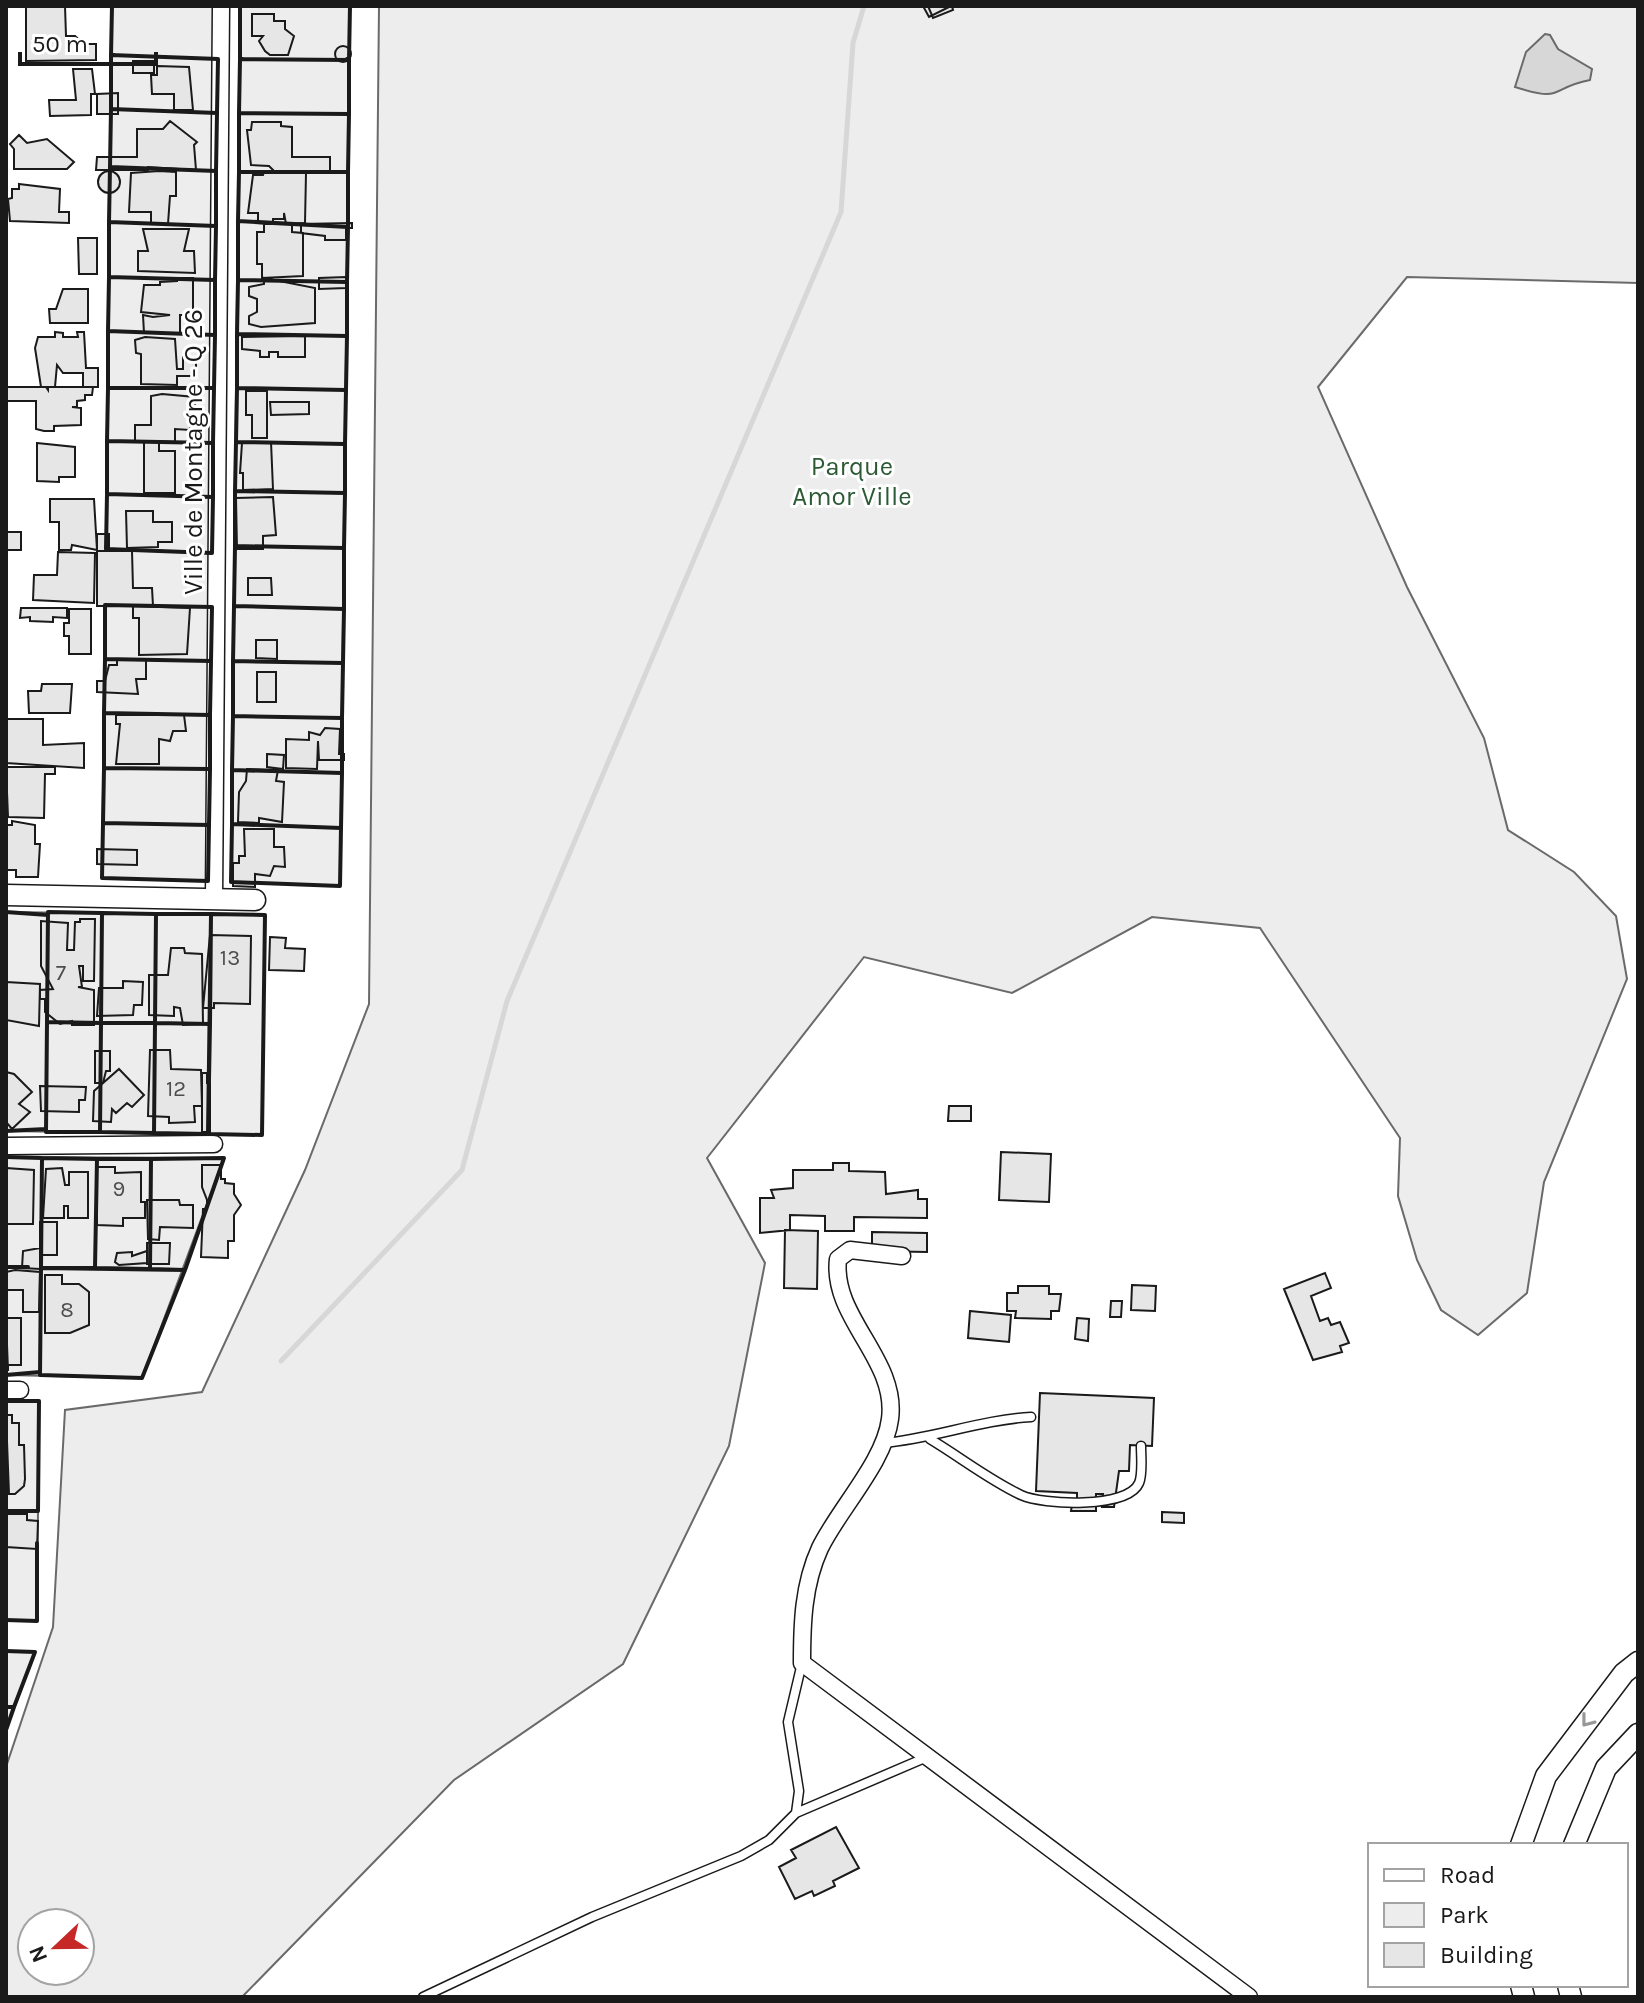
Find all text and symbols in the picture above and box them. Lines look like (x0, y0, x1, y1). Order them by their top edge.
scale bar (20, 16, 156, 66)
text: 50 m (32, 30, 88, 58)
street label: Ville de Montagne - Q 26 (178, 309, 209, 595)
park label: Parque Amor Ville (792, 451, 912, 512)
house number: 13 (220, 945, 240, 971)
house number: 7 (56, 960, 66, 986)
house number: 12 (166, 1076, 186, 1102)
house number: 9 (113, 1176, 125, 1202)
house number: 8 (60, 1297, 74, 1323)
one-way arrow (1582, 1712, 1597, 1726)
legend (1368, 1843, 1628, 1987)
text: Road (1440, 1861, 1495, 1889)
text: Park (1440, 1901, 1489, 1929)
north arrow (16, 1907, 96, 1987)
text: Building (1440, 1941, 1533, 1969)
text: N (23, 1942, 53, 1966)

